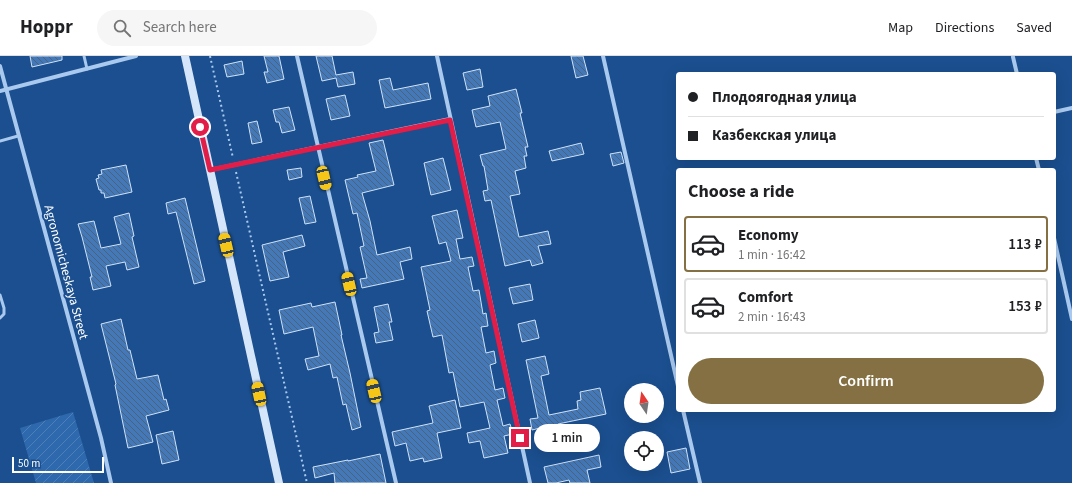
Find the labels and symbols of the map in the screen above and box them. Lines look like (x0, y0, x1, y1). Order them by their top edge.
route start (191, 118, 209, 136)
car (315, 165, 333, 191)
street label: Agronomicheskaya Street (39, 203, 93, 342)
car (217, 232, 235, 258)
car (340, 271, 358, 297)
car (365, 378, 383, 404)
car (251, 381, 267, 407)
north arrow (624, 383, 664, 423)
callout: 1 min (534, 424, 600, 452)
route end (511, 429, 529, 447)
scale bar (12, 455, 104, 474)

